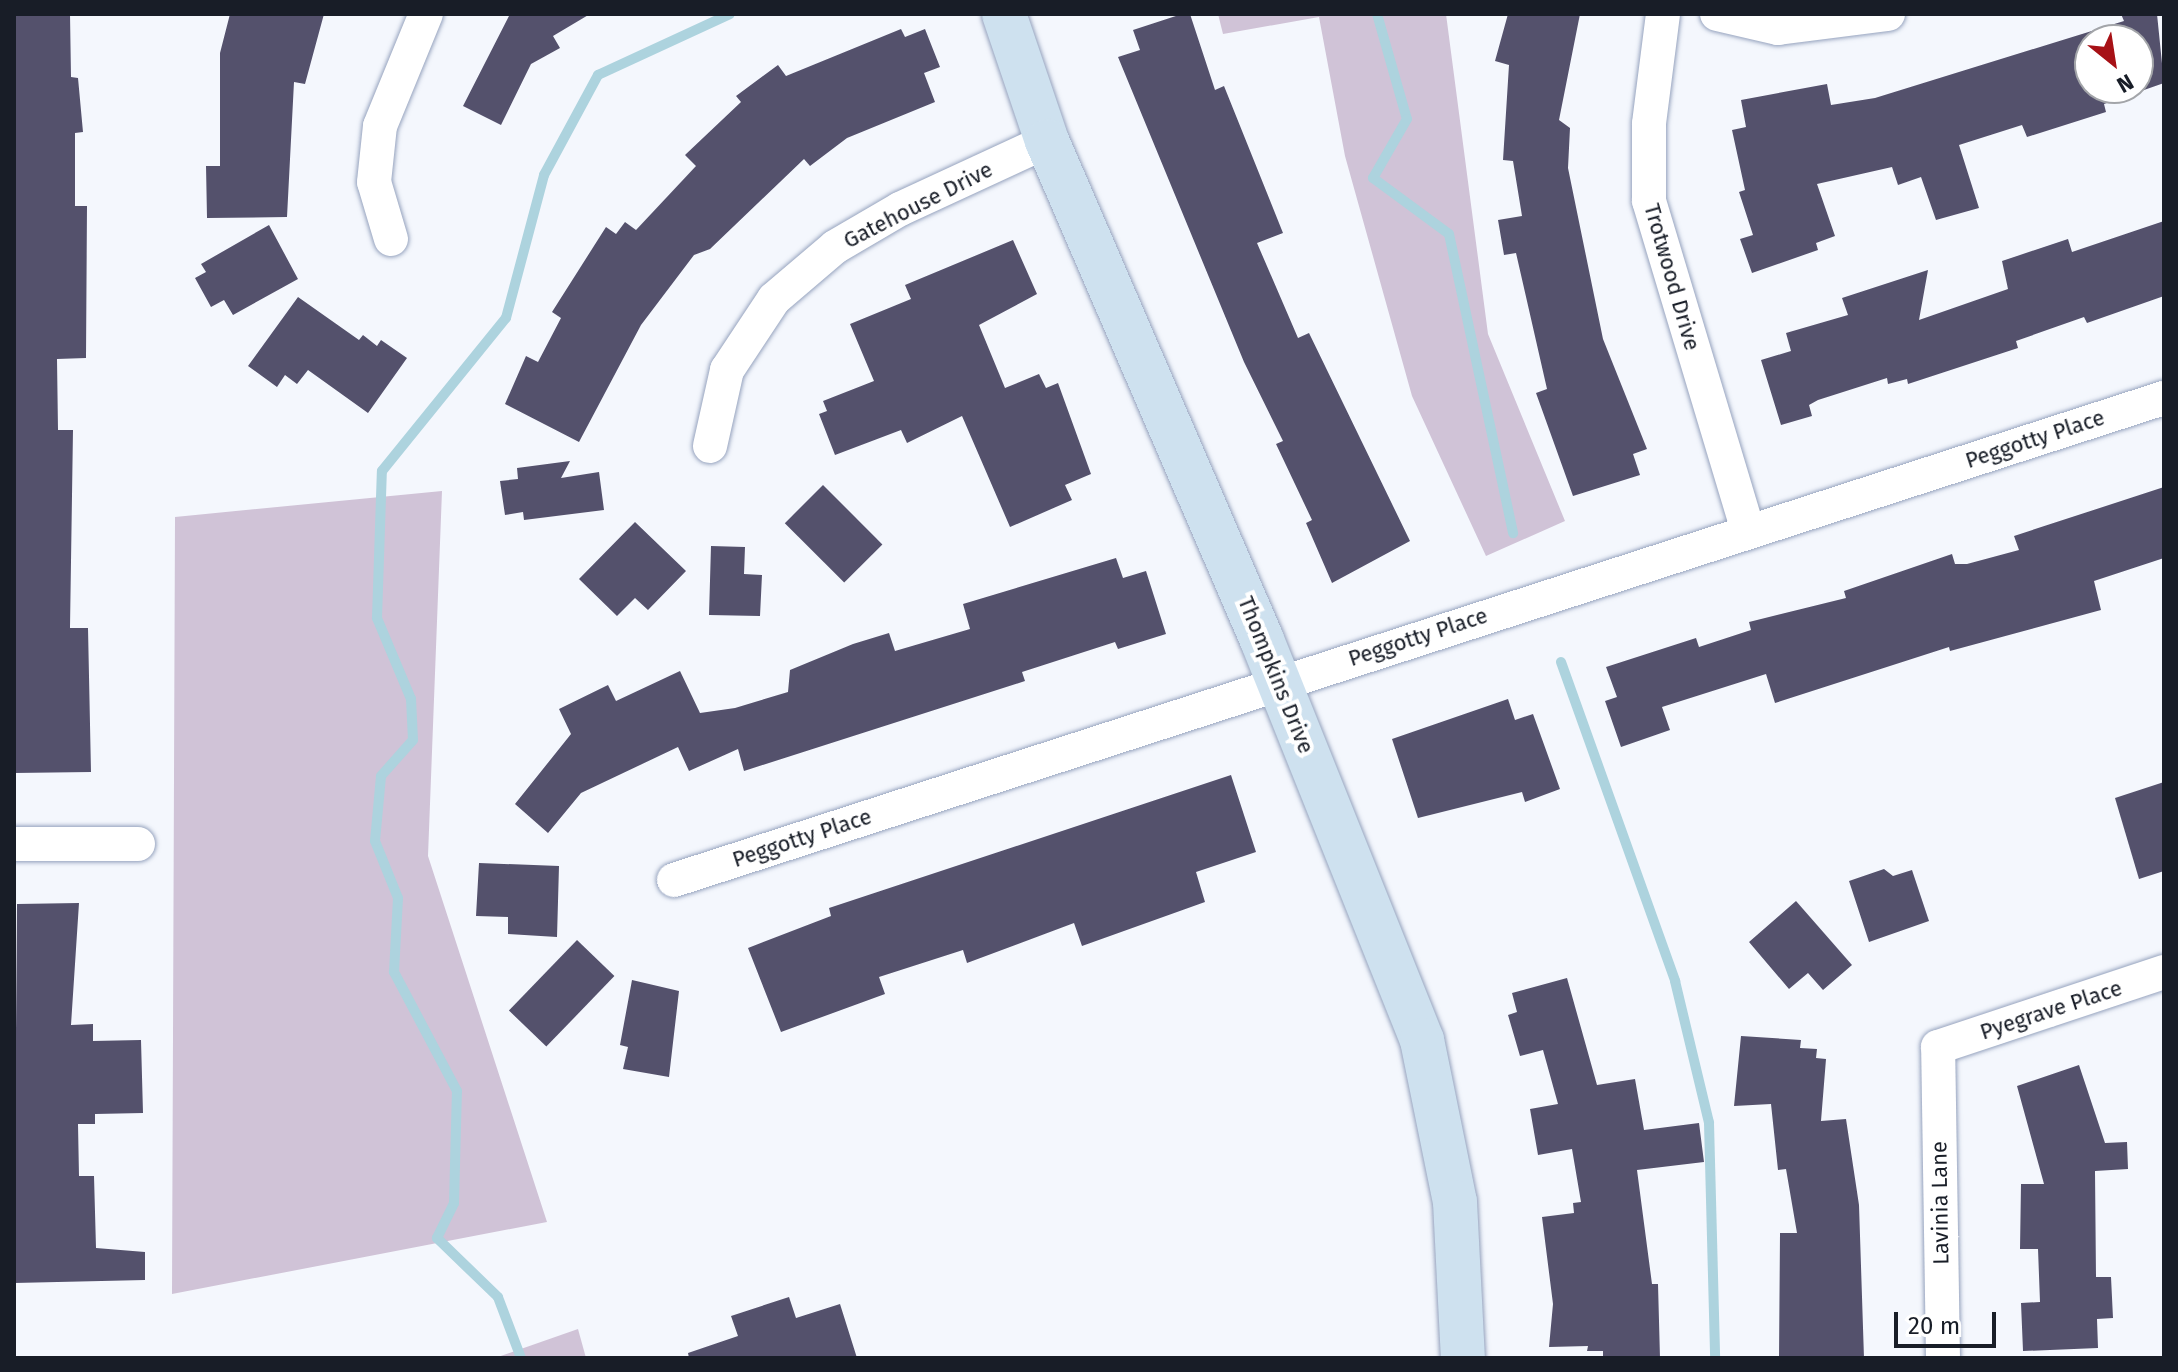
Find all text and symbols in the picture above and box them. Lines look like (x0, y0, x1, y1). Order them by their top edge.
north arrow (2074, 24, 2154, 104)
text: N (2112, 68, 2138, 99)
street label: Gatehouse Drive (839, 156, 997, 254)
street label: Trotwood Drive (1638, 201, 1706, 353)
street label: Peggotty Place (1962, 404, 2108, 474)
street label: Thompkins Drive (1232, 593, 1320, 757)
street label: Peggotty Place (1345, 602, 1491, 672)
street label: Peggotty Place (729, 803, 875, 873)
street label: Pyegrave Place (1977, 975, 2125, 1045)
street label: Lavinia Lane (1926, 1141, 1954, 1265)
scale bar (1898, 1296, 2000, 1346)
text: 20 m (1908, 1312, 1960, 1340)

